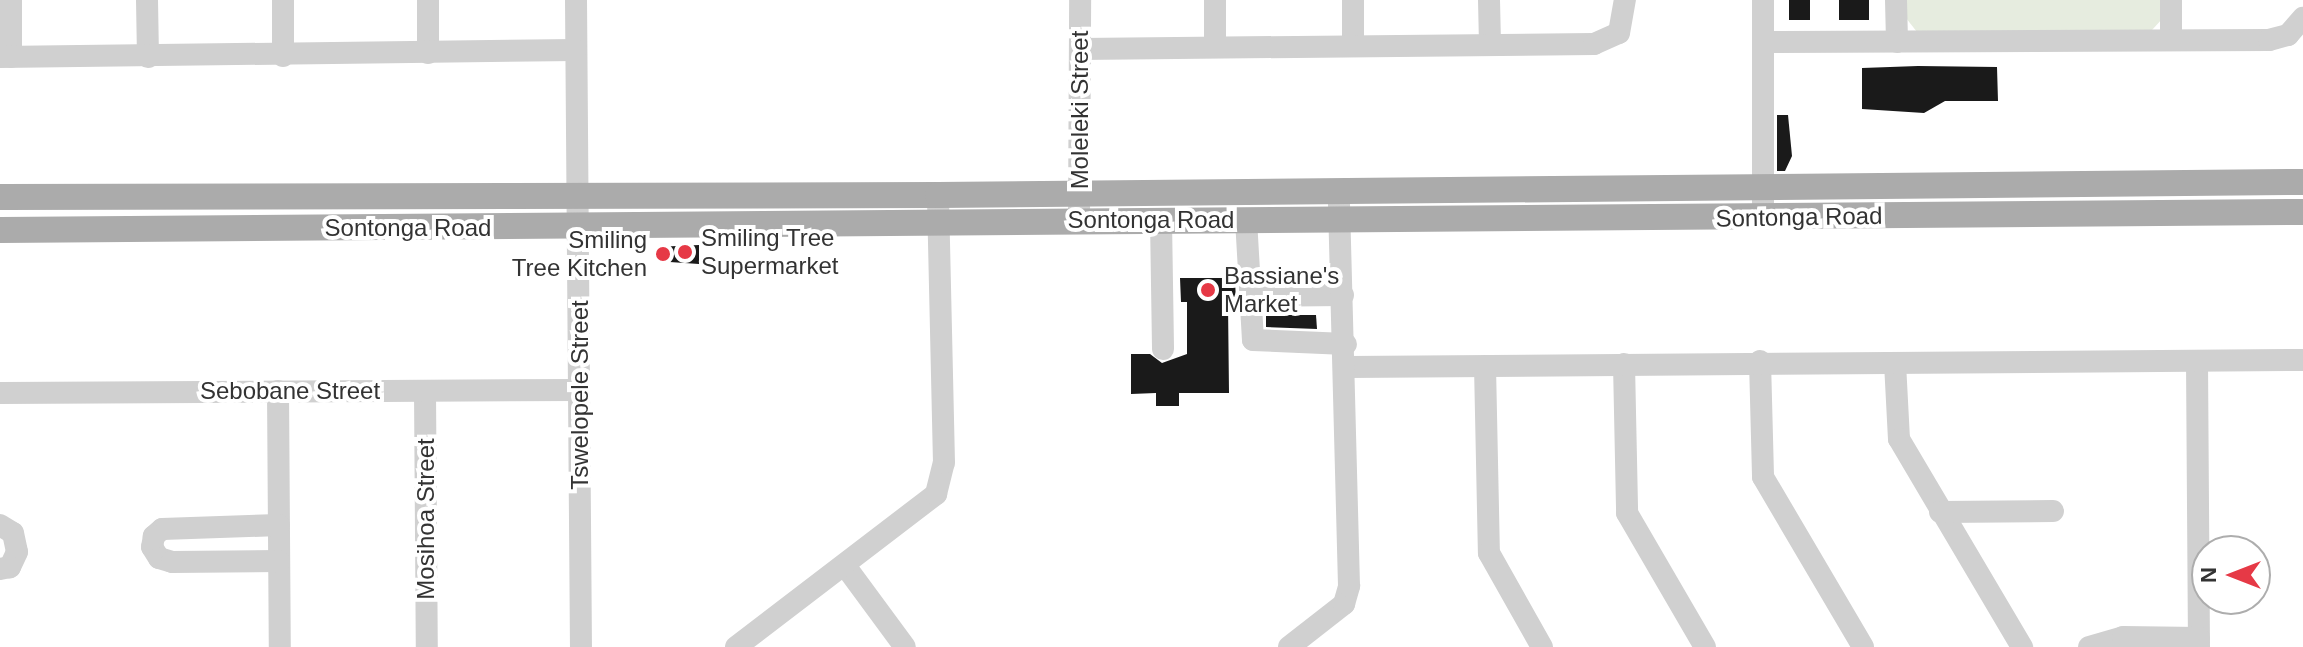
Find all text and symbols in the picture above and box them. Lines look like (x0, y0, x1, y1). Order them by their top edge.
street label: Moleleki Street (1066, 31, 1094, 189)
street label: Sontonga Road (1715, 201, 1883, 233)
street label: Sontonga Road (1068, 206, 1234, 234)
street label: Sontonga Road (325, 214, 491, 242)
place label: Smiling Tree Supermarket (701, 224, 838, 280)
place label: Smiling Tree Kitchen (512, 226, 647, 282)
marker: Smiling Tree Supermarket (676, 243, 694, 261)
marker: Smiling Tree Kitchen (654, 245, 672, 263)
place label: Bassiane's Market (1224, 262, 1339, 318)
marker: Bassiane's Market (1199, 281, 1217, 299)
street label: Tswelopele Street (566, 300, 594, 490)
street label: Sebobane Street (200, 377, 380, 405)
street label: Mosihoa Street (412, 438, 440, 600)
north arrow (2191, 535, 2271, 615)
text: N (2196, 567, 2221, 583)

